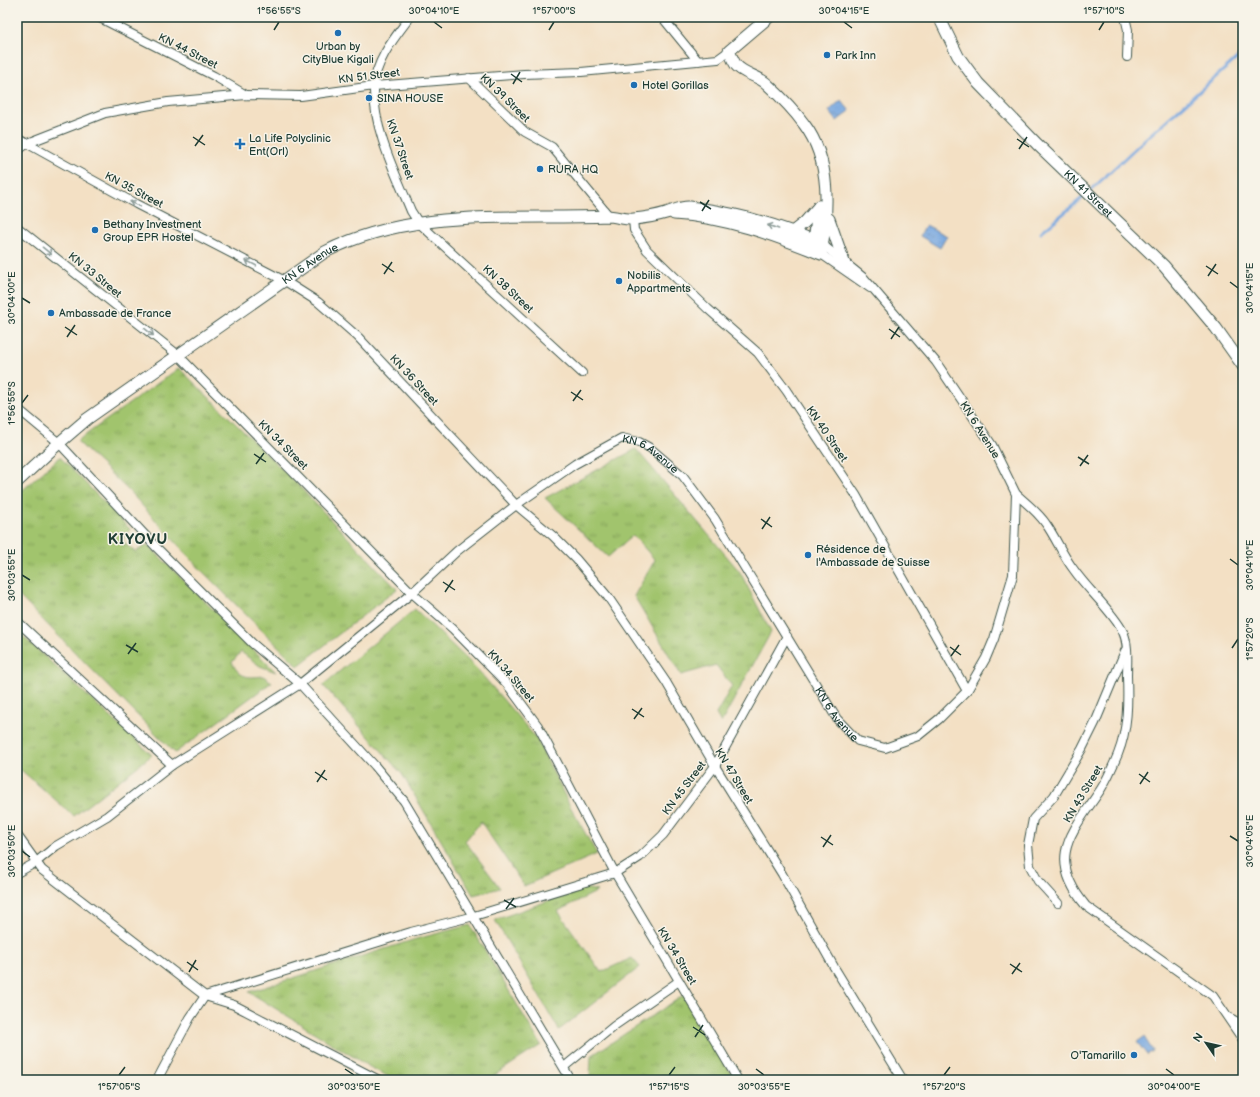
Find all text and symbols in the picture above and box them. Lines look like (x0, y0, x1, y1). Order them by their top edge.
text: 1°56'55"S (257, 5, 301, 17)
text: 30°04'10"E (409, 5, 460, 17)
text: 1°57'00"S (533, 5, 575, 17)
text: 30°04'15"E (819, 5, 870, 17)
text: 1°57'10"S (1084, 5, 1124, 17)
marker: Urban by CityBlue Kigali (333, 28, 343, 38)
street label: KN 44 Street (156, 31, 220, 72)
place label: Urban by CityBlue Kigali (302, 40, 374, 66)
place label: Park Inn (835, 49, 876, 62)
marker: Park Inn (822, 50, 832, 60)
street label: KN 51 Street (338, 66, 401, 86)
street label: KN 39 Street (477, 71, 533, 125)
place label: Hotel Gorillas (642, 79, 709, 92)
marker: Hotel Gorillas (629, 80, 639, 90)
place label: SINA HOUSE (377, 92, 443, 105)
marker: SINA HOUSE (364, 93, 374, 103)
street label: KN 37 Street (384, 117, 417, 181)
place label: La Life Polyclinic Ent(Orl) (249, 132, 331, 158)
marker: La Life Polyclinic Ent(Orl) (234, 138, 246, 150)
place label: RURA HQ (548, 163, 598, 176)
marker: RURA HQ (535, 164, 545, 174)
street label: KN 41 Street (1061, 167, 1116, 220)
street label: KN 35 Street (103, 169, 166, 211)
one-way arrow (129, 199, 141, 207)
place label: Bethany Investment Group EPR Hostel (103, 218, 202, 244)
one-way arrow (767, 222, 779, 230)
marker: Bethany Investment Group EPR Hostel (90, 225, 100, 235)
street label: KN 6 Avenue (279, 240, 340, 287)
one-way arrow (42, 247, 53, 255)
street label: KN 33 Street (66, 250, 125, 301)
one-way arrow (245, 259, 257, 267)
street label: KN 38 Street (480, 262, 536, 316)
text: 30°04'15"E (1244, 262, 1256, 313)
place label: Nobilis Appartments (627, 269, 691, 295)
text: 30°04'00"E (6, 271, 18, 324)
marker: Nobilis Appartments (614, 276, 624, 286)
place label: Ambassade de France (59, 307, 172, 320)
marker: Ambassade de France (46, 308, 56, 318)
one-way arrow (144, 328, 155, 336)
street label: KN 36 Street (387, 352, 441, 409)
text: 1°56'55"S (6, 381, 18, 425)
street label: KN 6 Avenue (957, 399, 1003, 461)
street label: KN 40 Street (804, 404, 851, 465)
street label: KN 34 Street (256, 418, 311, 473)
street label: KN 6 Avenue (621, 432, 682, 476)
district label: KIYOVU (108, 530, 168, 549)
text: 30°04'10"E (1244, 539, 1256, 590)
place label: Résidence de l'Ambassade de Suisse (816, 543, 930, 569)
text: 30°03'55"E (6, 548, 18, 601)
marker: Résidence de l'Ambassade de Suisse (803, 550, 813, 560)
text: 1°57'20"S (1244, 618, 1256, 660)
street label: KN 34 Street (485, 647, 538, 705)
street label: KN 6 Avenue (812, 684, 862, 744)
street label: KN 47 Street (712, 746, 756, 807)
street label: KN 45 Street (659, 758, 709, 818)
street label: KN 43 Street (1061, 762, 1106, 825)
text: 30°04'05"E (1244, 814, 1256, 867)
text: 30°03'50"E (6, 824, 18, 877)
street label: KN 34 Street (655, 925, 700, 988)
north arrow (1186, 1023, 1226, 1063)
text: N (1190, 1031, 1206, 1045)
place label: O'Tamarillo (1071, 1049, 1126, 1062)
marker: O'Tamarillo (1129, 1050, 1139, 1060)
text: 1°57'05"S (98, 1081, 140, 1093)
text: 30°03'50"E (328, 1081, 381, 1093)
text: 1°57'15"S (649, 1081, 689, 1093)
text: 30°03'55"E (738, 1081, 791, 1093)
text: 1°57'20"S (923, 1081, 965, 1093)
text: 30°04'00"E (1148, 1081, 1201, 1093)

